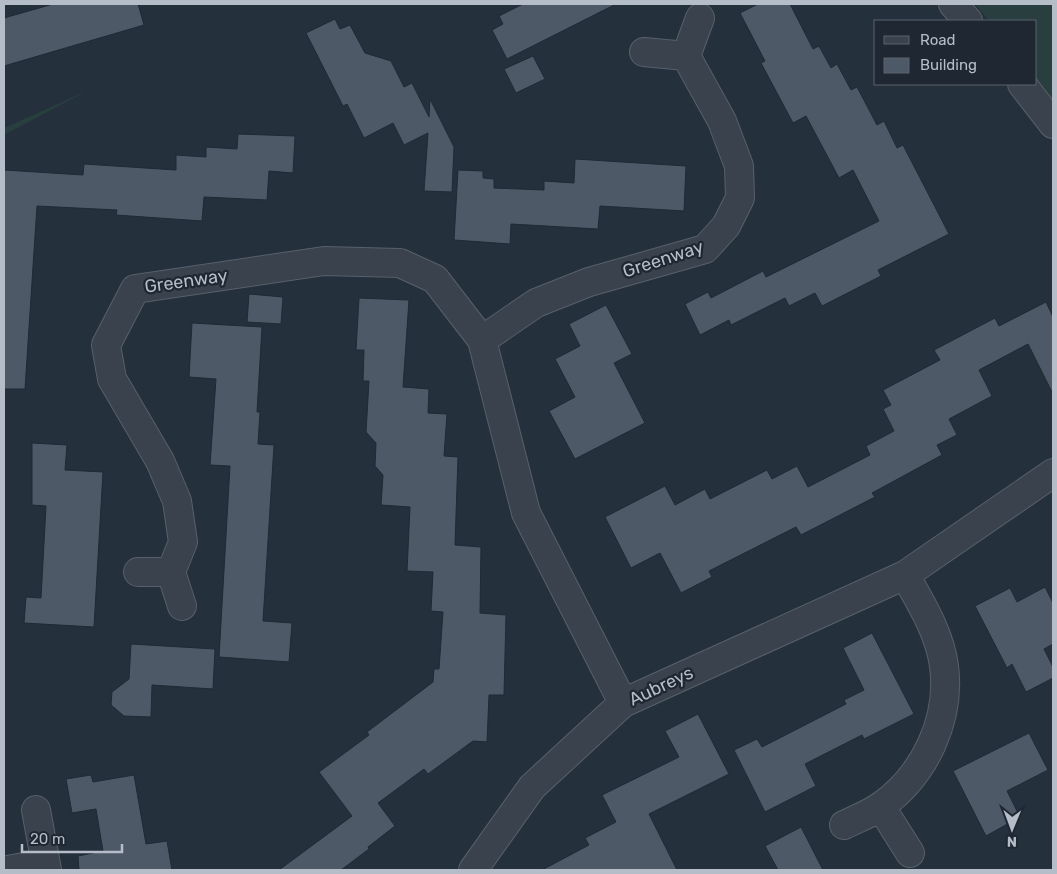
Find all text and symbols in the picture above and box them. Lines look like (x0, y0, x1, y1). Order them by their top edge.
legend (874, 20, 1037, 85)
text: Road (920, 31, 956, 49)
text: Building (920, 56, 977, 74)
street label: Greenway (620, 236, 706, 282)
street label: Greenway (143, 264, 229, 298)
street label: Aubreys (625, 662, 697, 710)
north arrow (987, 804, 1037, 854)
scale bar (22, 822, 122, 854)
text: 20 m (30, 830, 65, 848)
text: N (1007, 833, 1017, 850)

